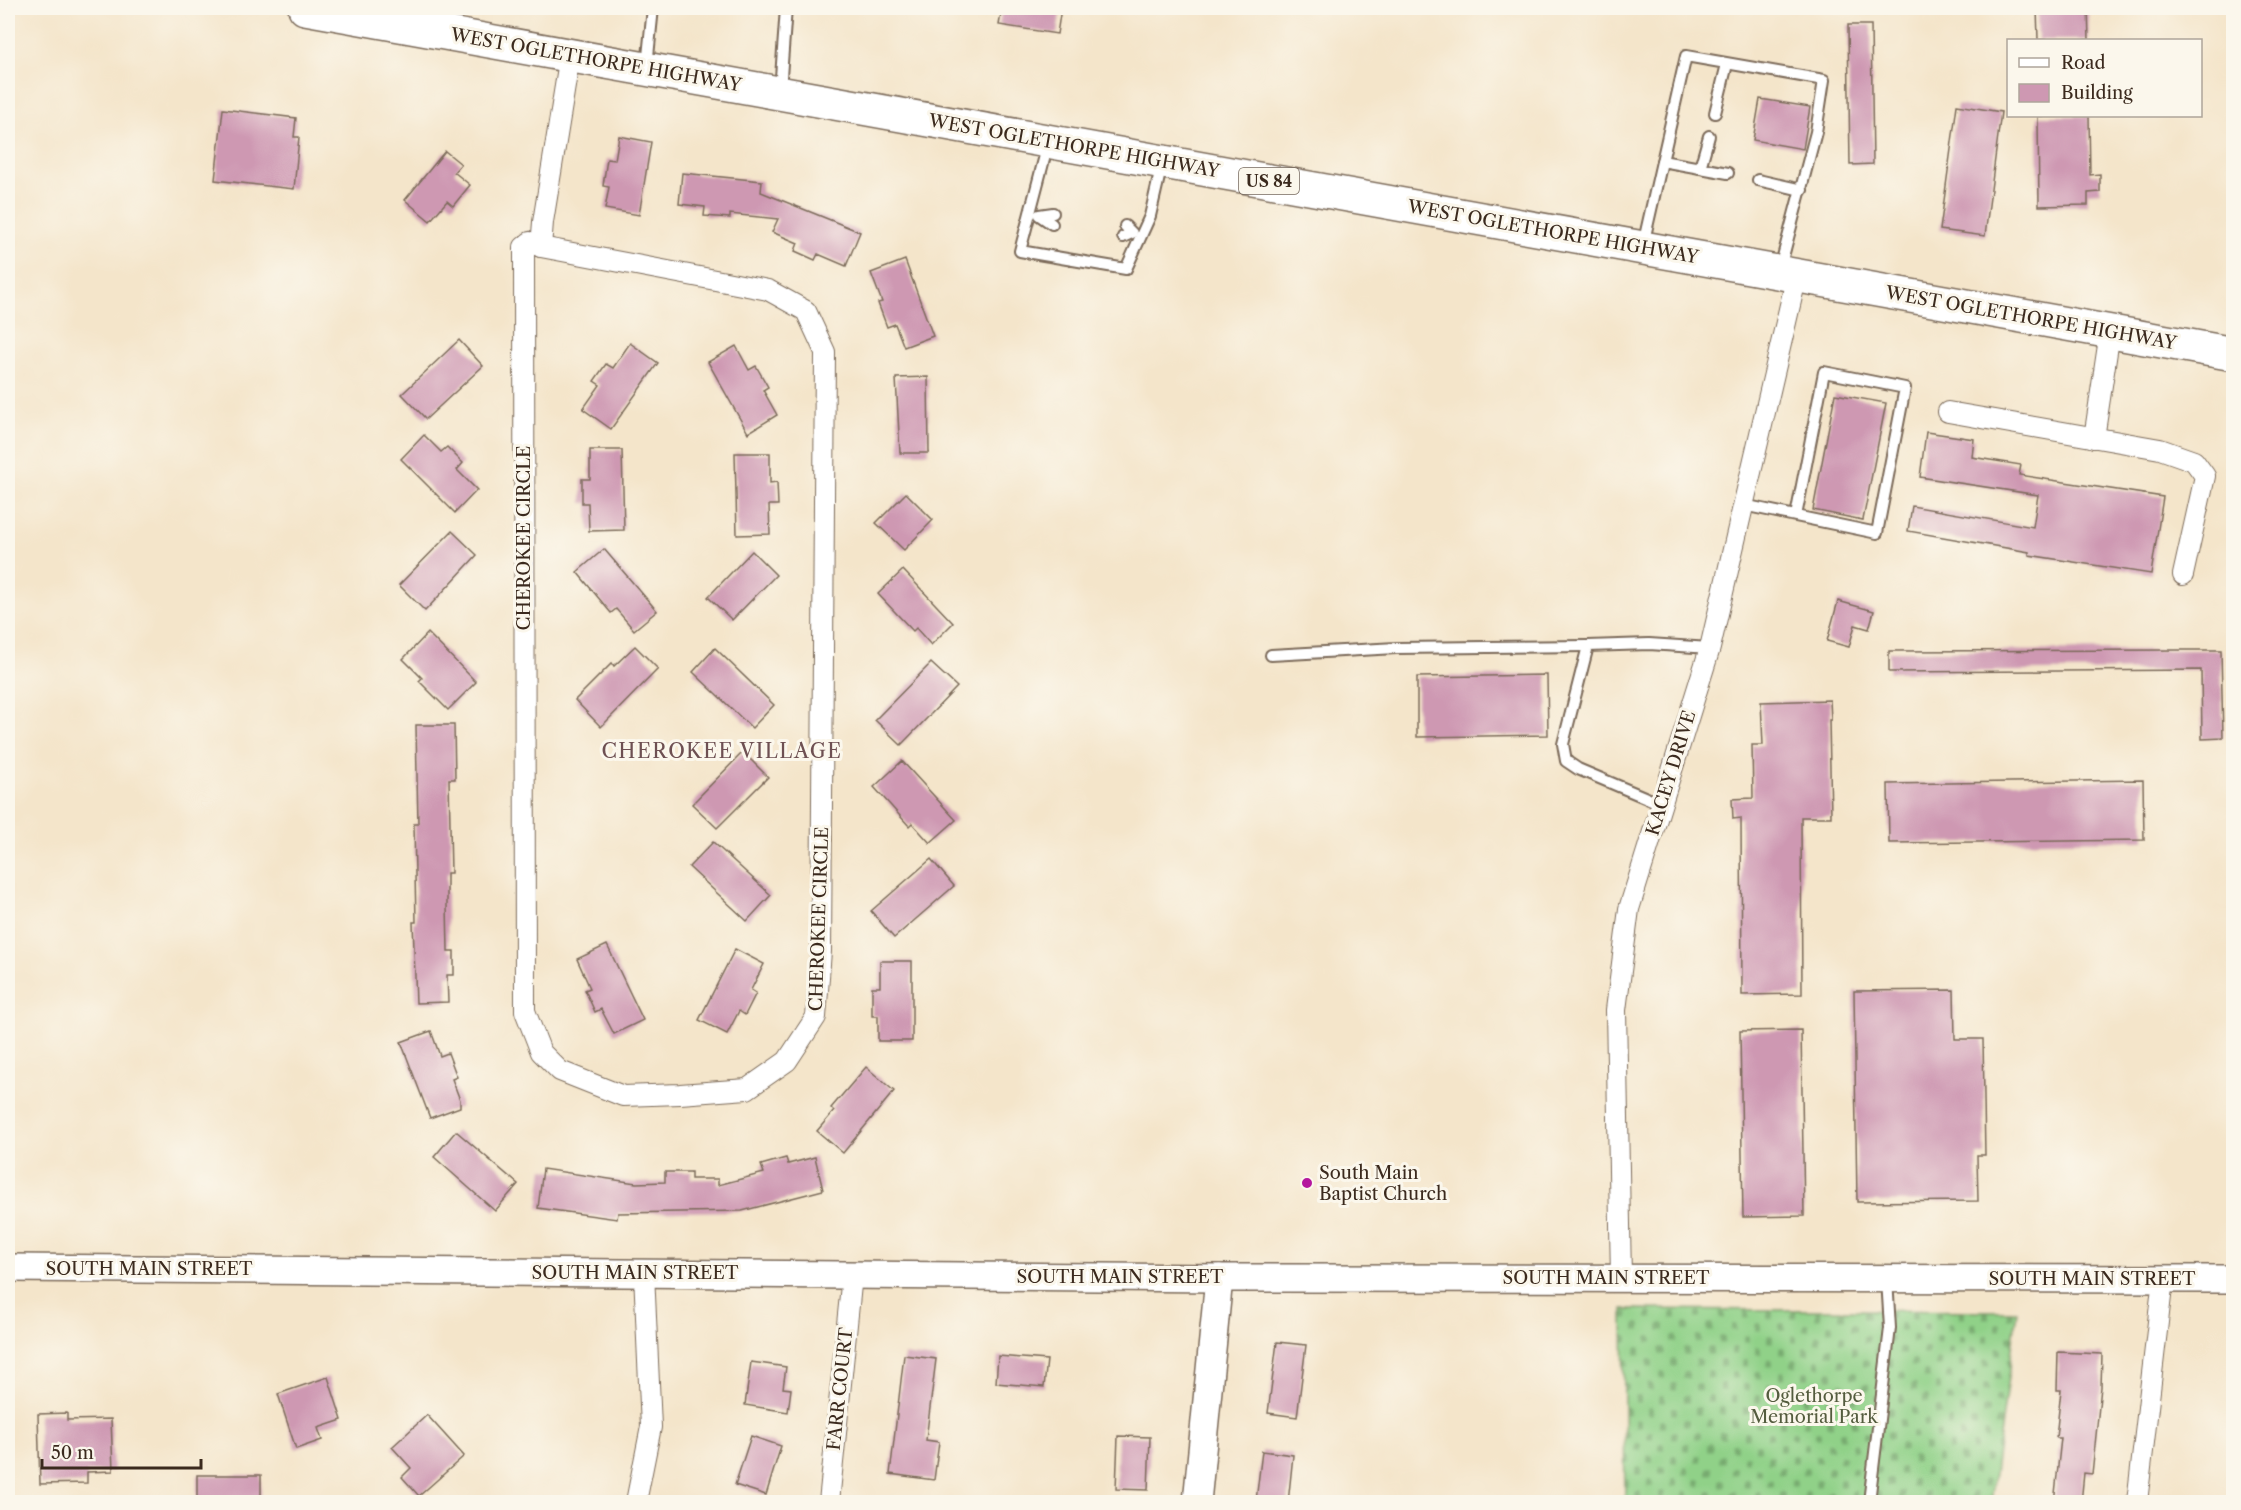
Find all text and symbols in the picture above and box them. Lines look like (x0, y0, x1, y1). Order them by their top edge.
street label: WEST OGLETHORPE HIGHWAY (448, 23, 744, 97)
legend (2007, 39, 2202, 117)
text: Road (2061, 52, 2106, 74)
text: Building (2061, 82, 2133, 104)
street label: WEST OGLETHORPE HIGHWAY (926, 109, 1222, 183)
road number: US 84 (1239, 168, 1299, 194)
street label: WEST OGLETHORPE HIGHWAY (1405, 195, 1701, 269)
street label: WEST OGLETHORPE HIGHWAY (1883, 281, 2179, 355)
street label: CHEROKEE CIRCLE (513, 446, 535, 630)
street label: KACEY DRIVE (1642, 708, 1700, 838)
district label: CHEROKEE VILLAGE (601, 739, 843, 763)
street label: CHEROKEE CIRCLE (805, 826, 833, 1012)
place label: South Main Baptist Church (1319, 1162, 1447, 1205)
marker: South Main Baptist Church (1300, 1176, 1314, 1190)
street label: SOUTH MAIN STREET (46, 1258, 253, 1280)
street label: SOUTH MAIN STREET (532, 1262, 739, 1284)
street label: SOUTH MAIN STREET (1017, 1266, 1224, 1288)
street label: SOUTH MAIN STREET (1503, 1267, 1710, 1289)
street label: SOUTH MAIN STREET (1989, 1268, 2196, 1290)
street label: FARR COURT (823, 1326, 857, 1451)
park label: Oglethorpe Memorial Park (1750, 1385, 1879, 1428)
scale bar (42, 1432, 201, 1470)
text: 50 m (51, 1442, 94, 1464)

